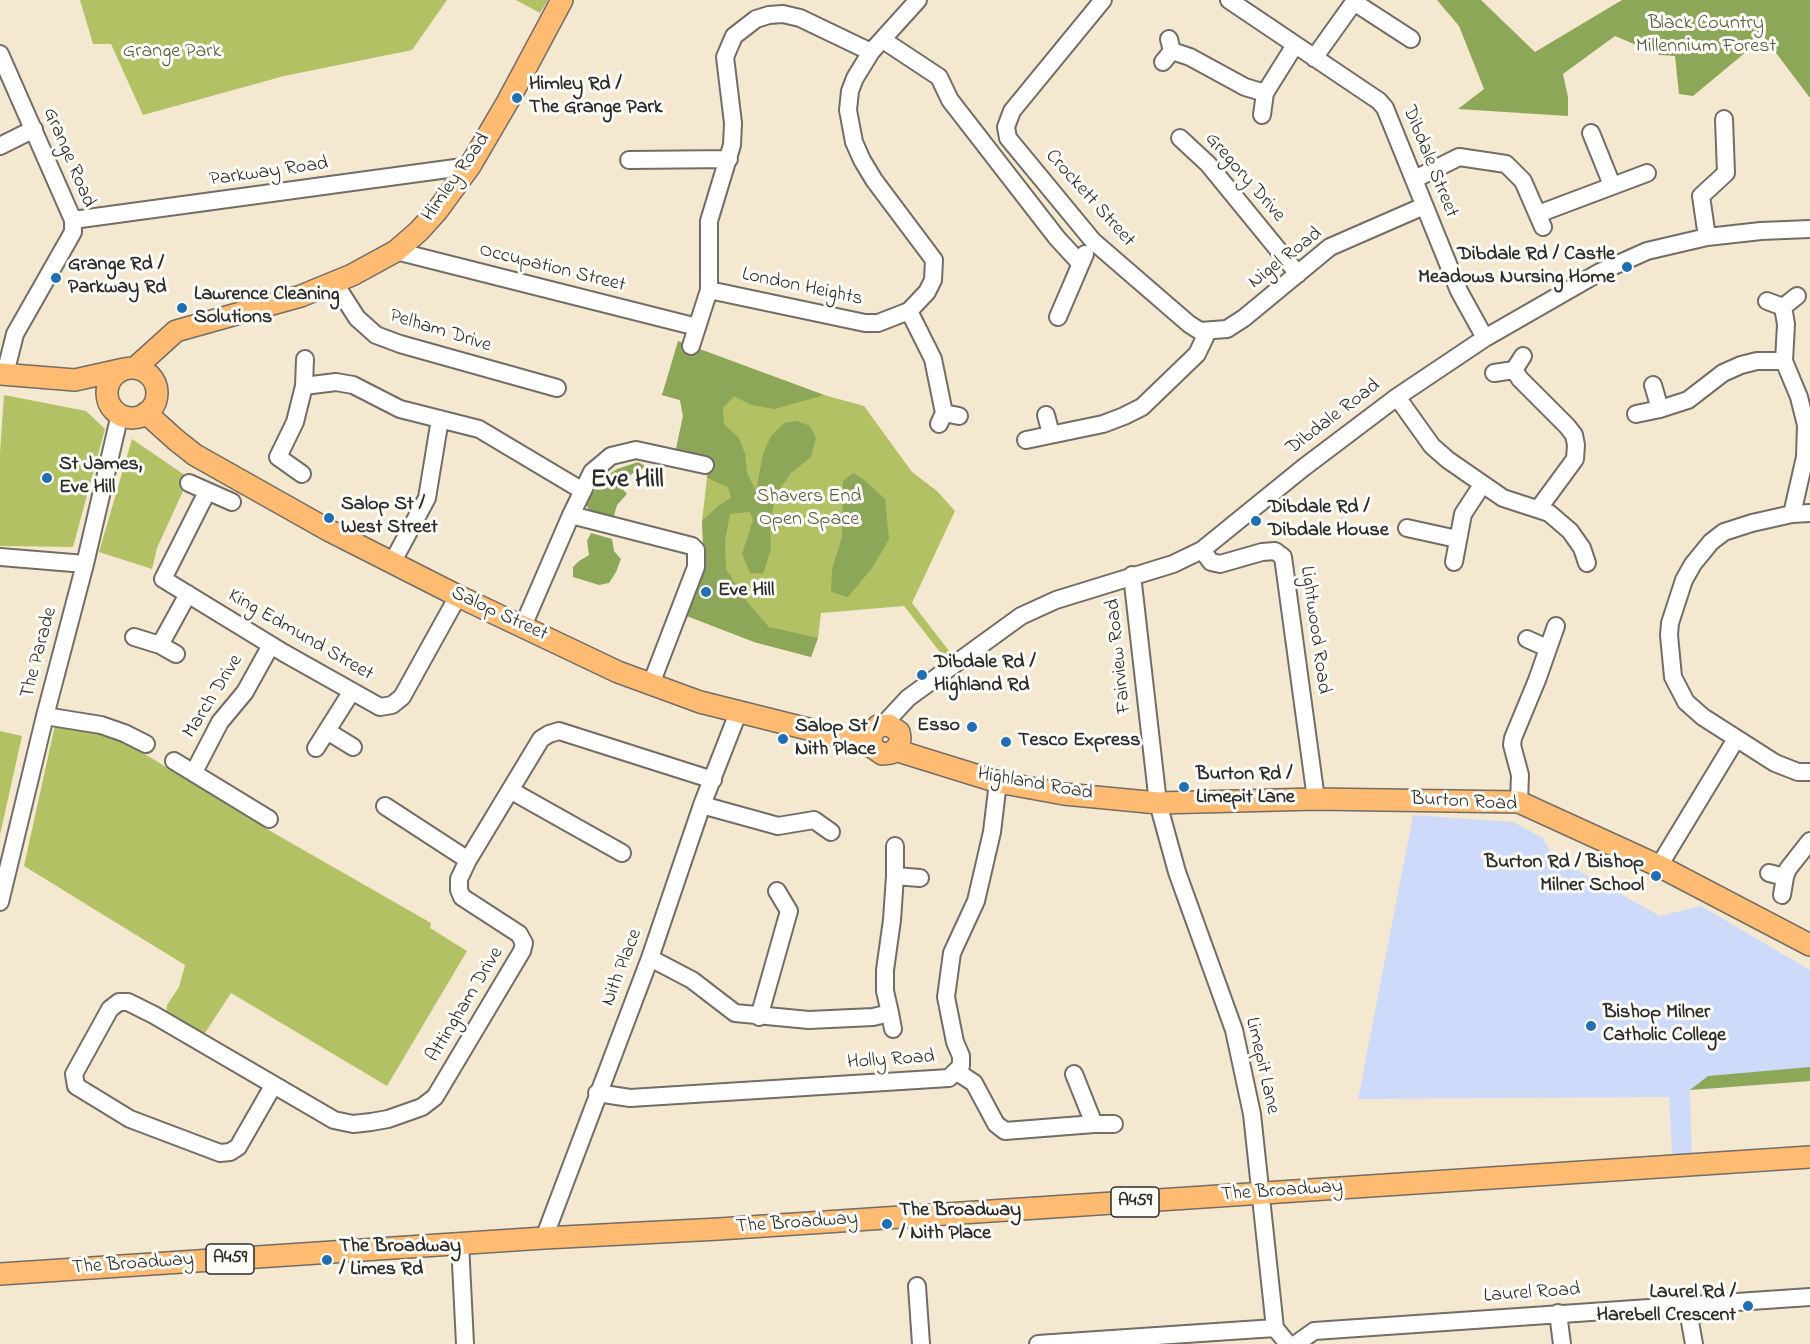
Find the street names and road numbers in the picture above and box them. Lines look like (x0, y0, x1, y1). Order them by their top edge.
street label: Dibdale Street (1396, 103, 1462, 221)
street label: Grange Road (36, 105, 100, 211)
street label: Gregory Drive (1198, 128, 1290, 228)
street label: Himley Road (418, 129, 496, 227)
street label: Crockett Street (1039, 145, 1139, 253)
street label: Parkway Road (208, 153, 330, 193)
street label: Nigel Road (1244, 223, 1328, 295)
street label: Occupation Street (476, 239, 628, 299)
street label: London Heights (739, 263, 865, 313)
street label: Pelham Drive (386, 305, 494, 359)
street label: Dibdale Road (1282, 375, 1386, 461)
street label: Lightwood Road (1293, 565, 1335, 695)
street label: Salop Street (447, 582, 551, 648)
street label: King Edmund Street (223, 585, 377, 687)
street label: Fairview Road (1102, 597, 1138, 715)
street label: The Parade (16, 605, 64, 701)
street label: March Drive (179, 651, 249, 743)
street label: Highland Road (975, 763, 1095, 807)
street label: Burton Road (1410, 788, 1518, 818)
street label: Nith Place (597, 926, 649, 1010)
street label: Attingham Drive (422, 943, 510, 1067)
street label: Limepit Lane (1238, 1015, 1284, 1117)
street label: Holly Road (846, 1046, 936, 1076)
street label: The Broadway (1220, 1176, 1344, 1208)
road number: A459 (1111, 1187, 1159, 1217)
street label: The Broadway (735, 1208, 859, 1240)
road number: A459 (206, 1244, 254, 1274)
street label: The Broadway (71, 1249, 195, 1281)
street label: Laurel Road (1483, 1279, 1581, 1309)

